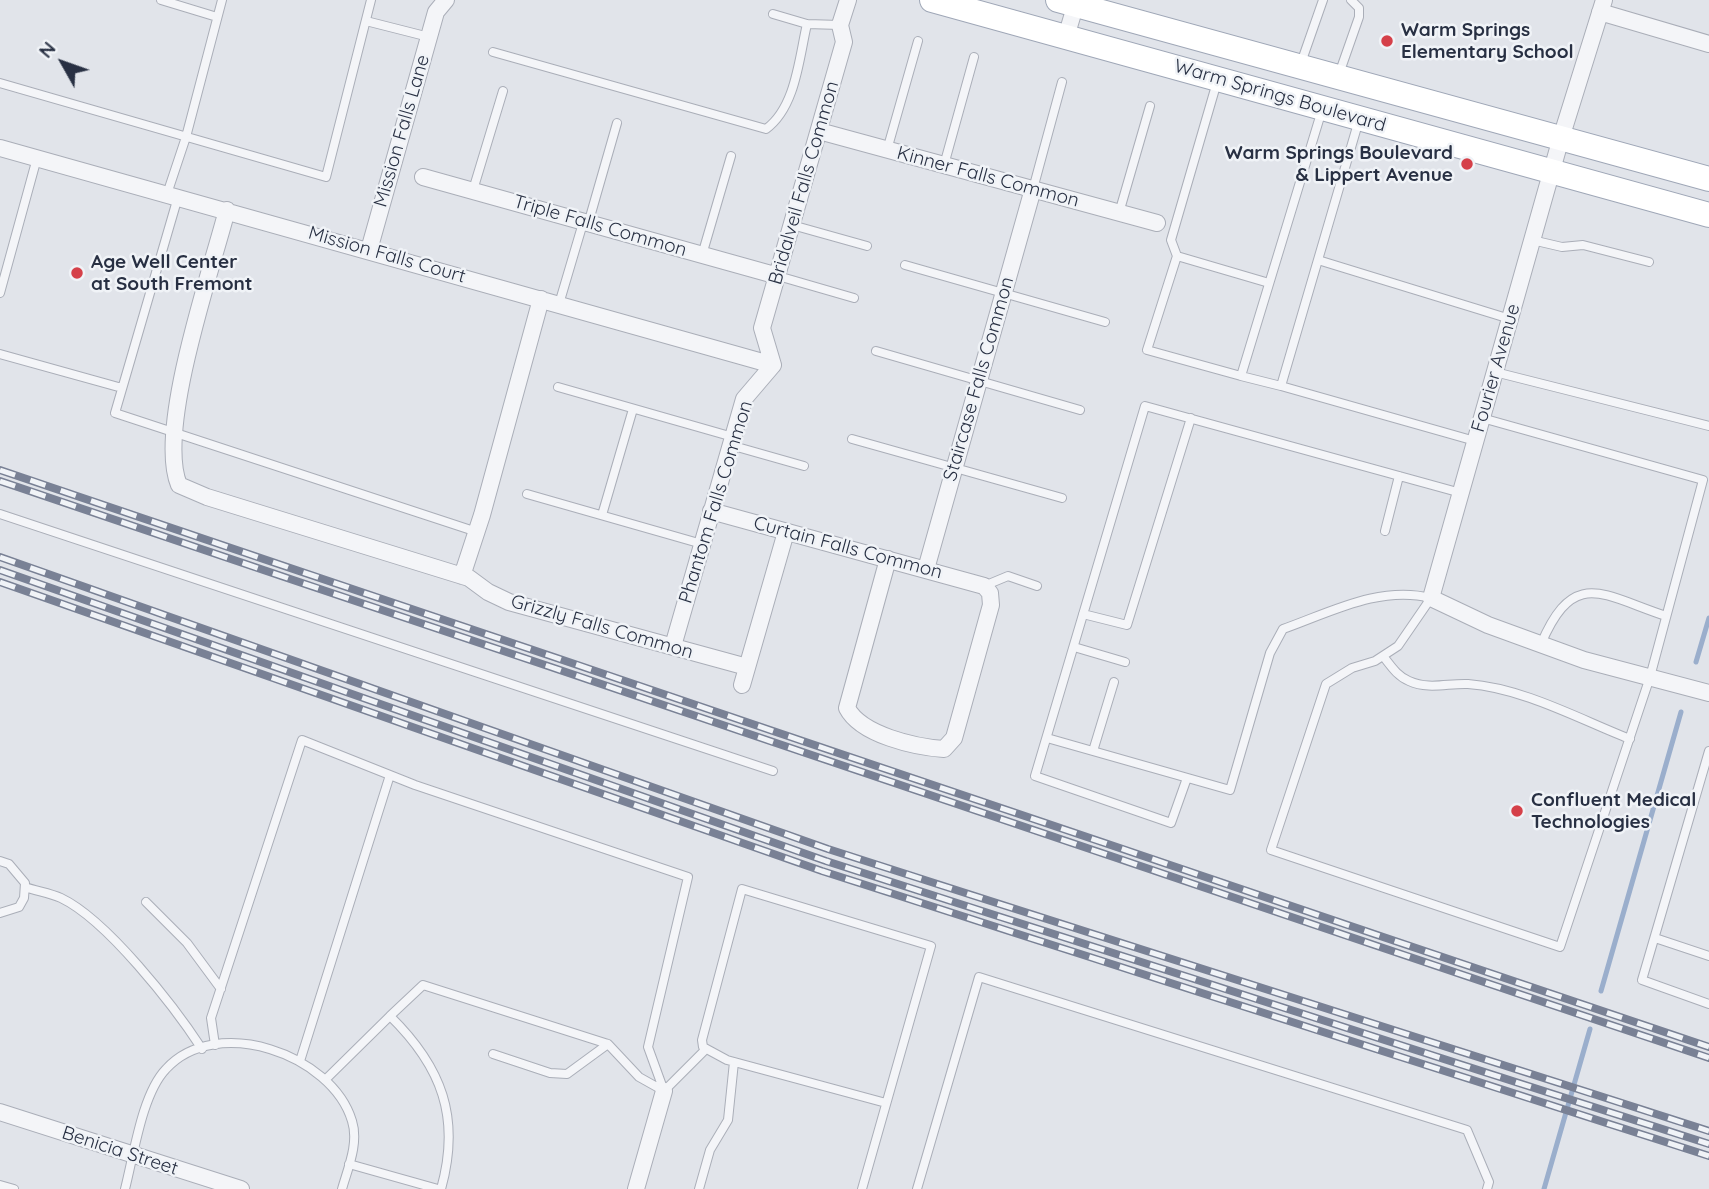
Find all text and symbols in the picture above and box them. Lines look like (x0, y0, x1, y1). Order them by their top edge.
place label: Warm Springs Elementary School (1401, 19, 1574, 63)
north arrow (28, 28, 98, 98)
marker: Warm Springs Elementary School (1379, 33, 1395, 49)
text: N (33, 36, 61, 63)
street label: Mission Falls Lane (369, 52, 435, 210)
street label: Warm Springs Boulevard (1171, 55, 1389, 137)
street label: Bridalveil Falls Common (764, 79, 844, 287)
street label: Kinner Falls Common (894, 142, 1082, 212)
place label: Warm Springs Boulevard & Lippert Avenue (1225, 142, 1453, 186)
marker: Warm Springs Boulevard & Lippert Avenue (1459, 156, 1475, 172)
street label: Triple Falls Common (511, 190, 689, 262)
street label: Mission Falls Court (306, 222, 468, 288)
place label: Age Well Center at South Fremont (91, 251, 253, 295)
marker: Age Well Center at South Fremont (69, 265, 85, 281)
street label: Staircase Falls Common (939, 274, 1019, 484)
street label: Fourier Avenue (1467, 301, 1525, 435)
street label: Phantom Falls Common (674, 398, 758, 606)
street label: Curtain Falls Common (751, 512, 945, 584)
street label: Grizzly Falls Common (508, 590, 696, 664)
place label: Confluent Medical Technologies (1531, 789, 1696, 833)
marker: Confluent Medical Technologies (1509, 803, 1525, 819)
street label: Benicia Street (59, 1122, 181, 1180)

